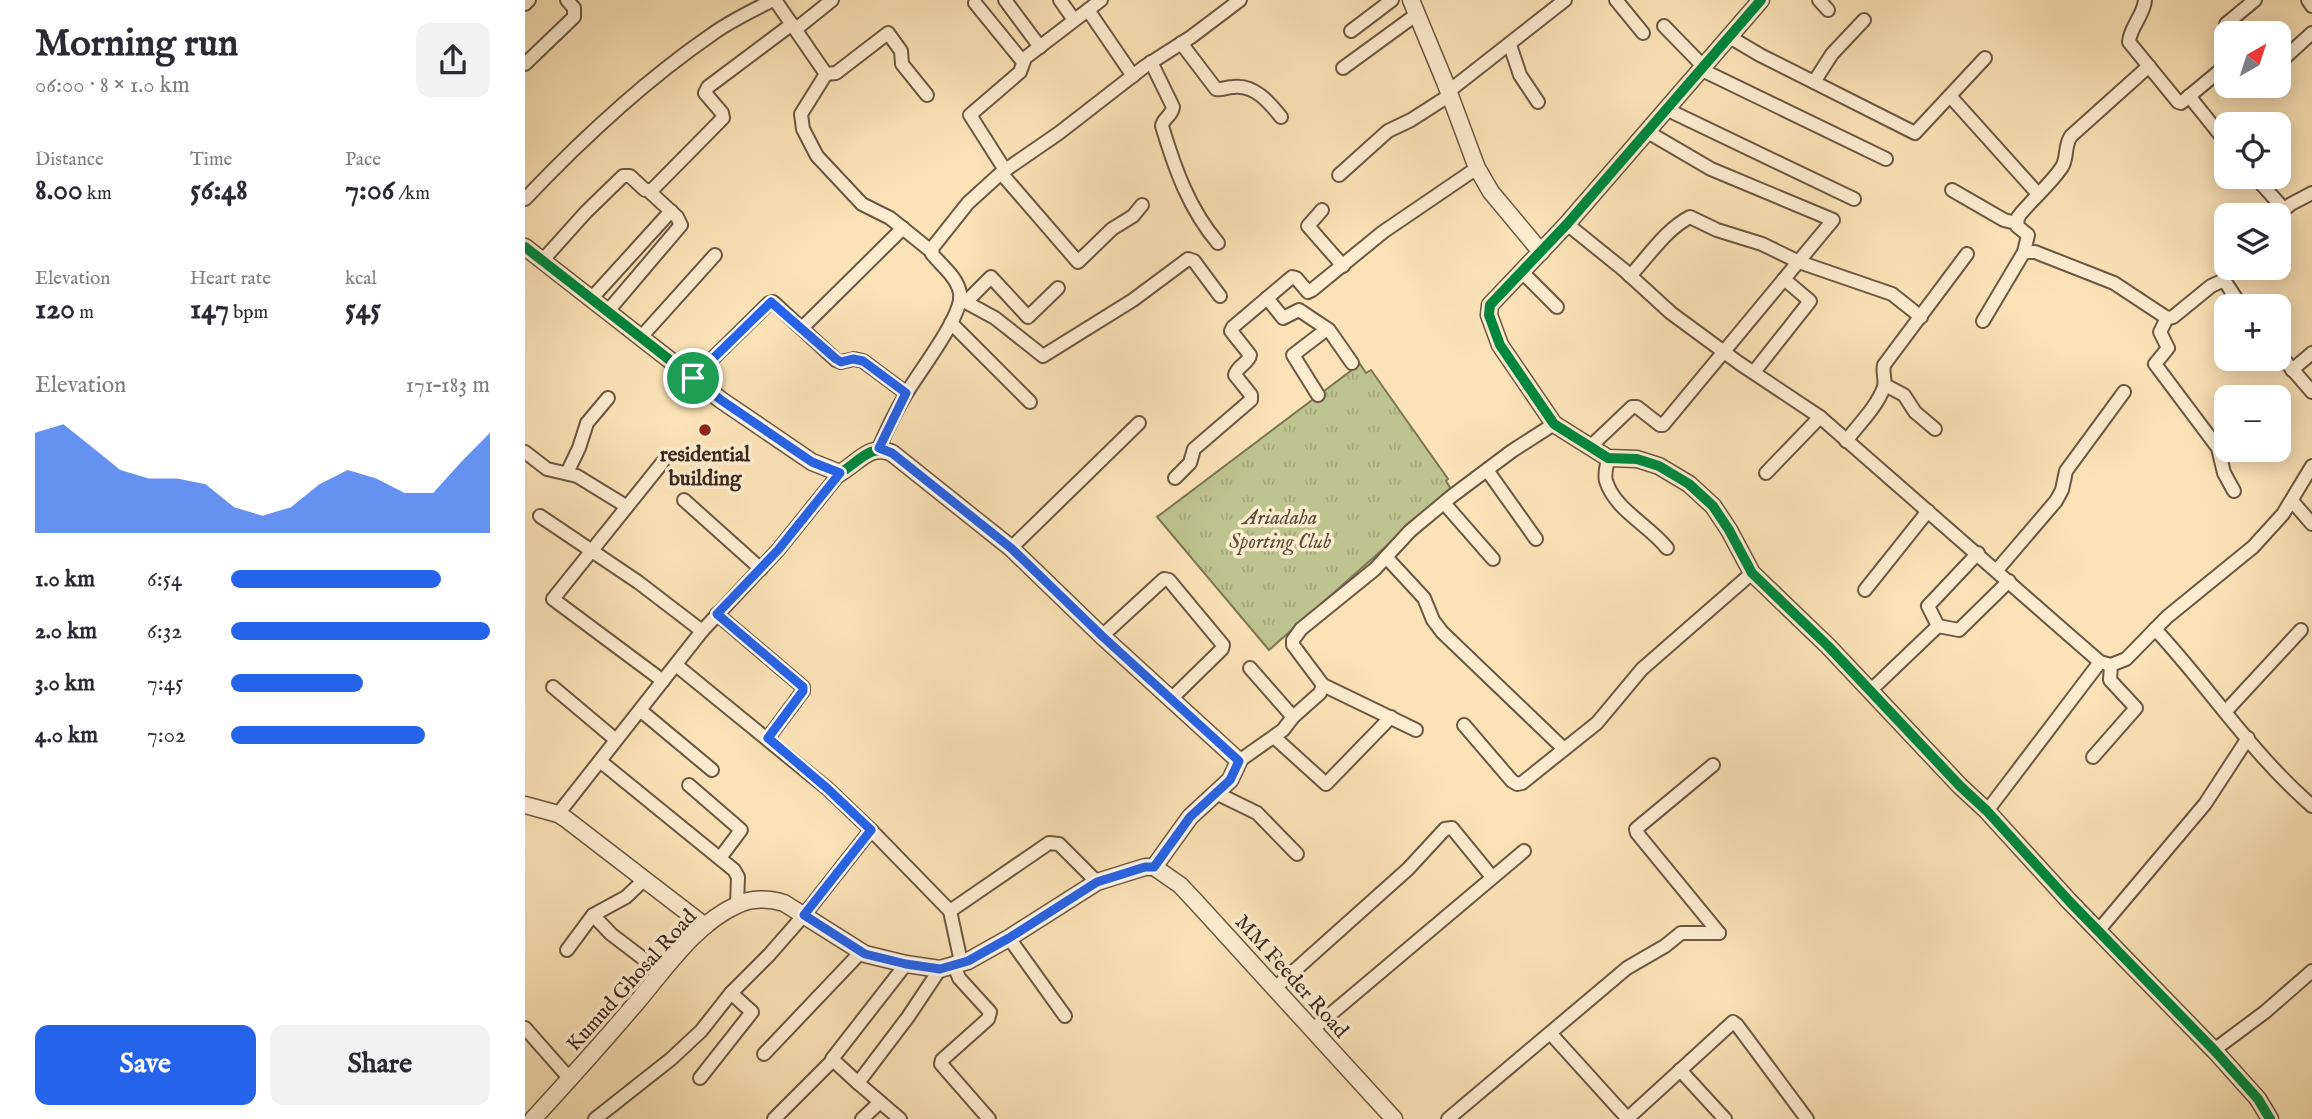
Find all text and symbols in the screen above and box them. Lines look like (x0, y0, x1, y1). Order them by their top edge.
text: Morning run (35, 21, 238, 69)
north arrow (2214, 21, 2291, 98)
map controls (2214, 21, 2291, 462)
button: share (416, 23, 490, 97)
text: 06:00 · 8 × 1.0 km (35, 71, 190, 100)
button: locate (2214, 112, 2291, 189)
text: Distance (35, 148, 104, 172)
text: Time (190, 148, 232, 172)
text: Pace (345, 148, 381, 172)
text: 8.00 (35, 172, 83, 210)
text: 56:48 (190, 172, 248, 210)
text: 7:06 (345, 172, 394, 210)
text: km (83, 182, 112, 206)
text: /km (394, 182, 430, 206)
button: layers (2214, 203, 2291, 280)
text: Elevation (35, 267, 110, 291)
text: Heart rate (190, 267, 271, 291)
text: kcal (345, 267, 377, 291)
text: 120 (35, 291, 75, 329)
text: 147 (190, 291, 229, 329)
text: 545 (345, 291, 381, 329)
button: + (2214, 294, 2291, 371)
text: m (75, 301, 94, 325)
text: bpm (229, 301, 268, 325)
pin (663, 348, 723, 408)
icon: arrive (674, 359, 712, 397)
text: Elevation (35, 371, 126, 400)
text: 171–183 m (405, 371, 490, 400)
button: − (2214, 385, 2291, 462)
marker: residential building (697, 422, 713, 438)
place label: residential building (660, 442, 751, 493)
park label: Ariadaha Sporting Club (1229, 505, 1331, 556)
text: 1.0 km (35, 565, 95, 594)
text: 6:54 (147, 565, 182, 594)
text: 2.0 km (35, 617, 97, 646)
text: 6:32 (147, 617, 182, 646)
text: 3.0 km (35, 669, 95, 698)
text: 7:45 (147, 669, 183, 698)
text: 4.0 km (35, 721, 98, 750)
text: 7:02 (147, 721, 186, 750)
street label: Kumud Ghosal Road (561, 904, 704, 1058)
street label: MM Feeder Road (1228, 910, 1354, 1045)
button: Save (35, 1025, 256, 1105)
button: Share (270, 1025, 490, 1105)

